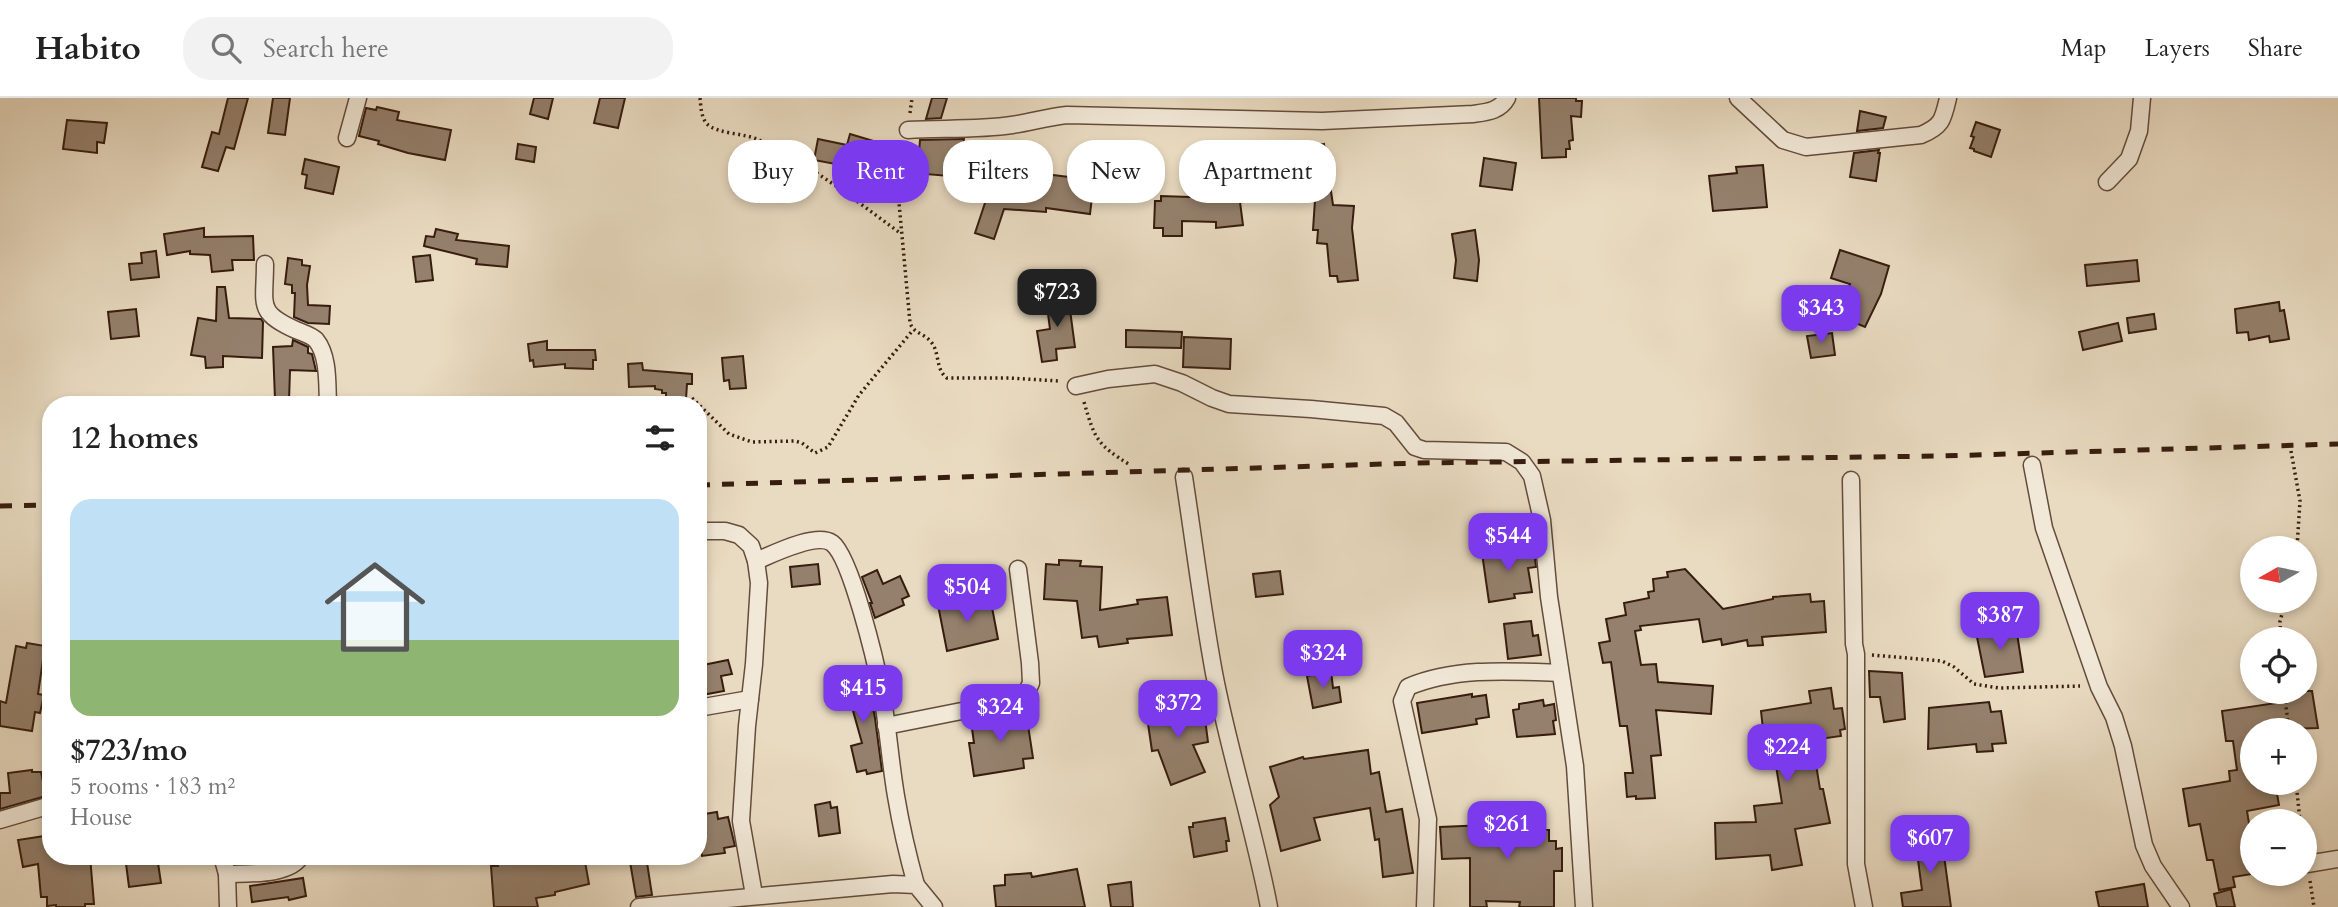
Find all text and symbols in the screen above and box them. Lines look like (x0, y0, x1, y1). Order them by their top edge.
search box (183, 17, 673, 80)
text: Habito (35, 26, 141, 71)
icon: search (207, 29, 245, 67)
text: Search here (263, 31, 389, 66)
text: Map (2061, 32, 2107, 65)
text: Layers (2145, 32, 2210, 65)
text: Share (2248, 32, 2303, 65)
chip: Buy (728, 140, 818, 203)
chip: Rent (832, 140, 929, 203)
chip: Filters (943, 140, 1053, 203)
chip: New (1067, 140, 1165, 203)
chip: Apartment (1179, 140, 1336, 203)
pin: $723 (1016, 270, 1098, 329)
text: $723 (1033, 276, 1081, 307)
pin: $343 (1780, 286, 1862, 345)
text: $343 (1797, 292, 1845, 323)
text: 12 homes (70, 418, 199, 459)
icon: filters (641, 419, 679, 457)
pin: $544 (1467, 514, 1549, 573)
text: $544 (1484, 520, 1532, 551)
north arrow (2240, 536, 2317, 612)
map controls (2240, 536, 2317, 886)
icon: home (312, 544, 438, 670)
pin: $504 (926, 564, 1008, 624)
text: $504 (943, 571, 991, 602)
pin: $387 (1959, 592, 2041, 652)
text: $387 (1976, 599, 2024, 630)
button: locate (2240, 627, 2317, 704)
pin: $324 (1282, 630, 1364, 690)
text: $324 (1299, 637, 1347, 668)
pin: $415 (822, 666, 904, 725)
text: $415 (839, 672, 887, 703)
pin: $372 (1137, 680, 1219, 740)
pin: $324 (959, 684, 1041, 744)
text: $372 (1154, 687, 1202, 718)
text: $324 (976, 691, 1024, 722)
button: + (2240, 718, 2317, 795)
pin: $224 (1746, 724, 1828, 784)
text: $723/mo (70, 730, 187, 771)
text: $224 (1763, 731, 1811, 762)
text: 5 rooms · 183 m² (70, 771, 235, 802)
text: House (70, 802, 132, 833)
pin: $261 (1466, 802, 1548, 861)
text: $261 (1483, 808, 1531, 839)
button: − (2240, 809, 2317, 886)
pin: $607 (1889, 816, 1971, 875)
text: $607 (1906, 822, 1954, 853)

